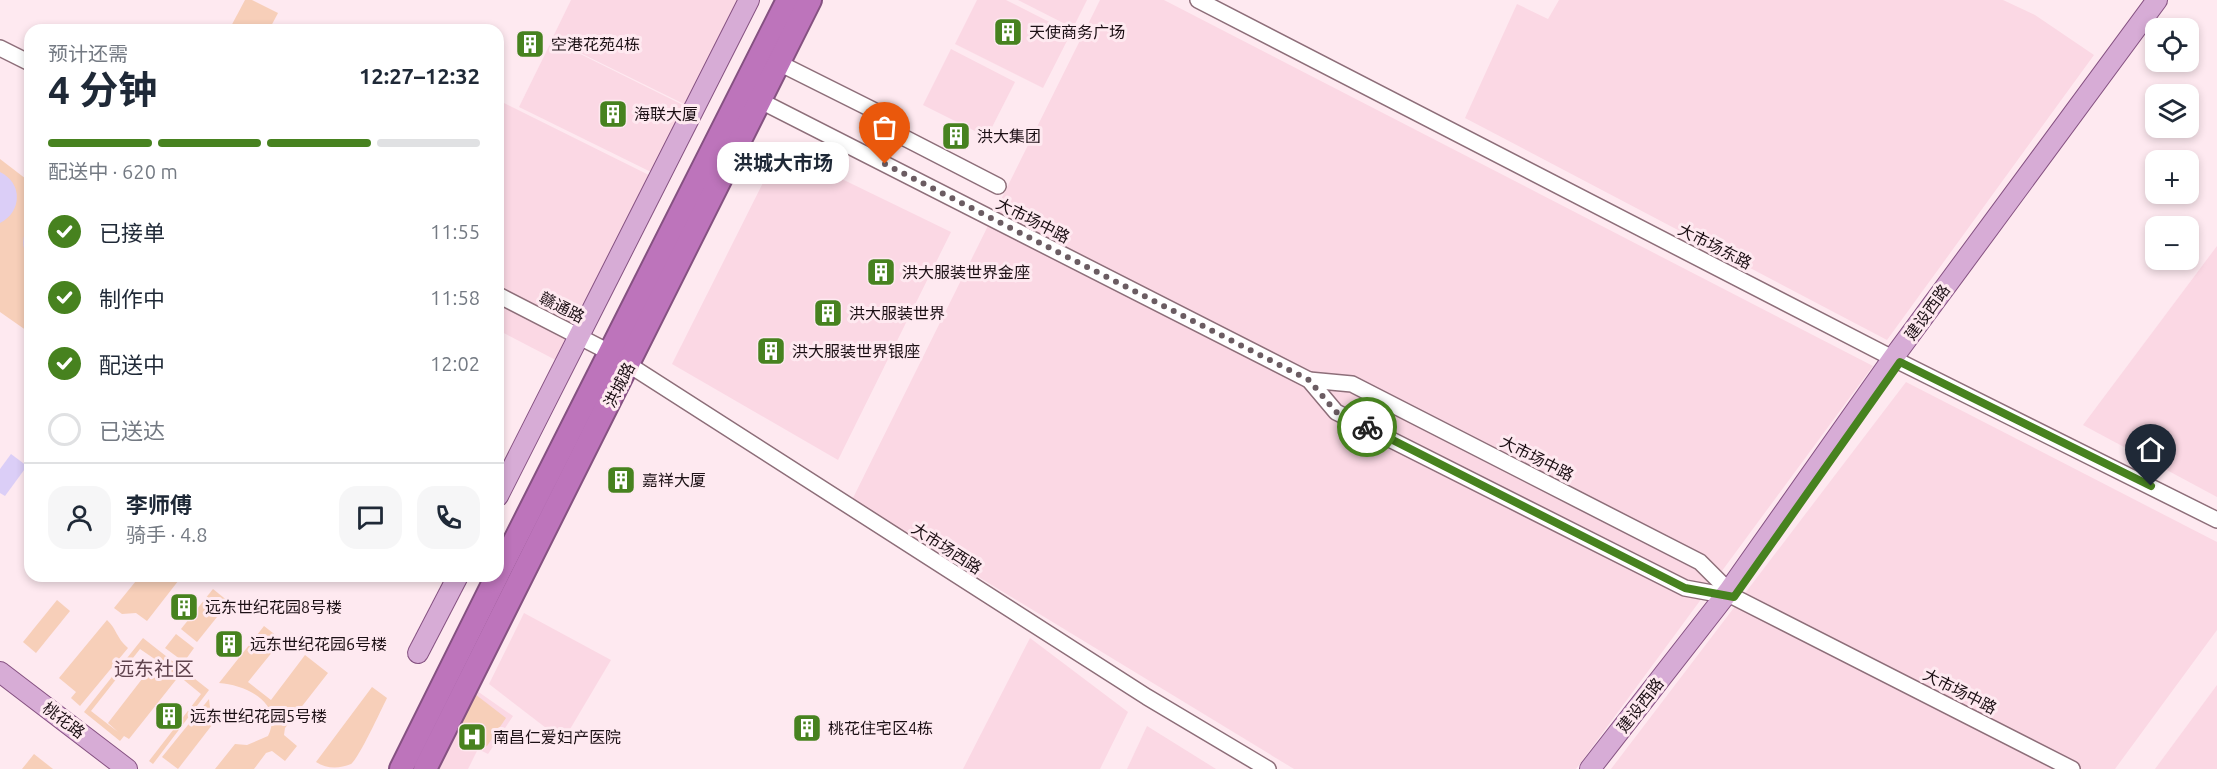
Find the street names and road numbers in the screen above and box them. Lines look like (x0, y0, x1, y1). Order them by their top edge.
street label: 大市场中路 (993, 194, 1073, 246)
street label: 大市场东路 (1675, 220, 1755, 272)
street label: 建设西路 (1901, 281, 1953, 343)
street label: 赣通路 (537, 288, 587, 326)
street label: 洪城路 (600, 360, 638, 410)
street label: 大市场中路 (1497, 432, 1577, 484)
street label: 大市场西路 (909, 519, 985, 577)
street label: 大市场中路 (1920, 665, 2000, 717)
street label: 建设西路 (1613, 674, 1667, 736)
street label: 桃花路 (39, 698, 89, 742)

